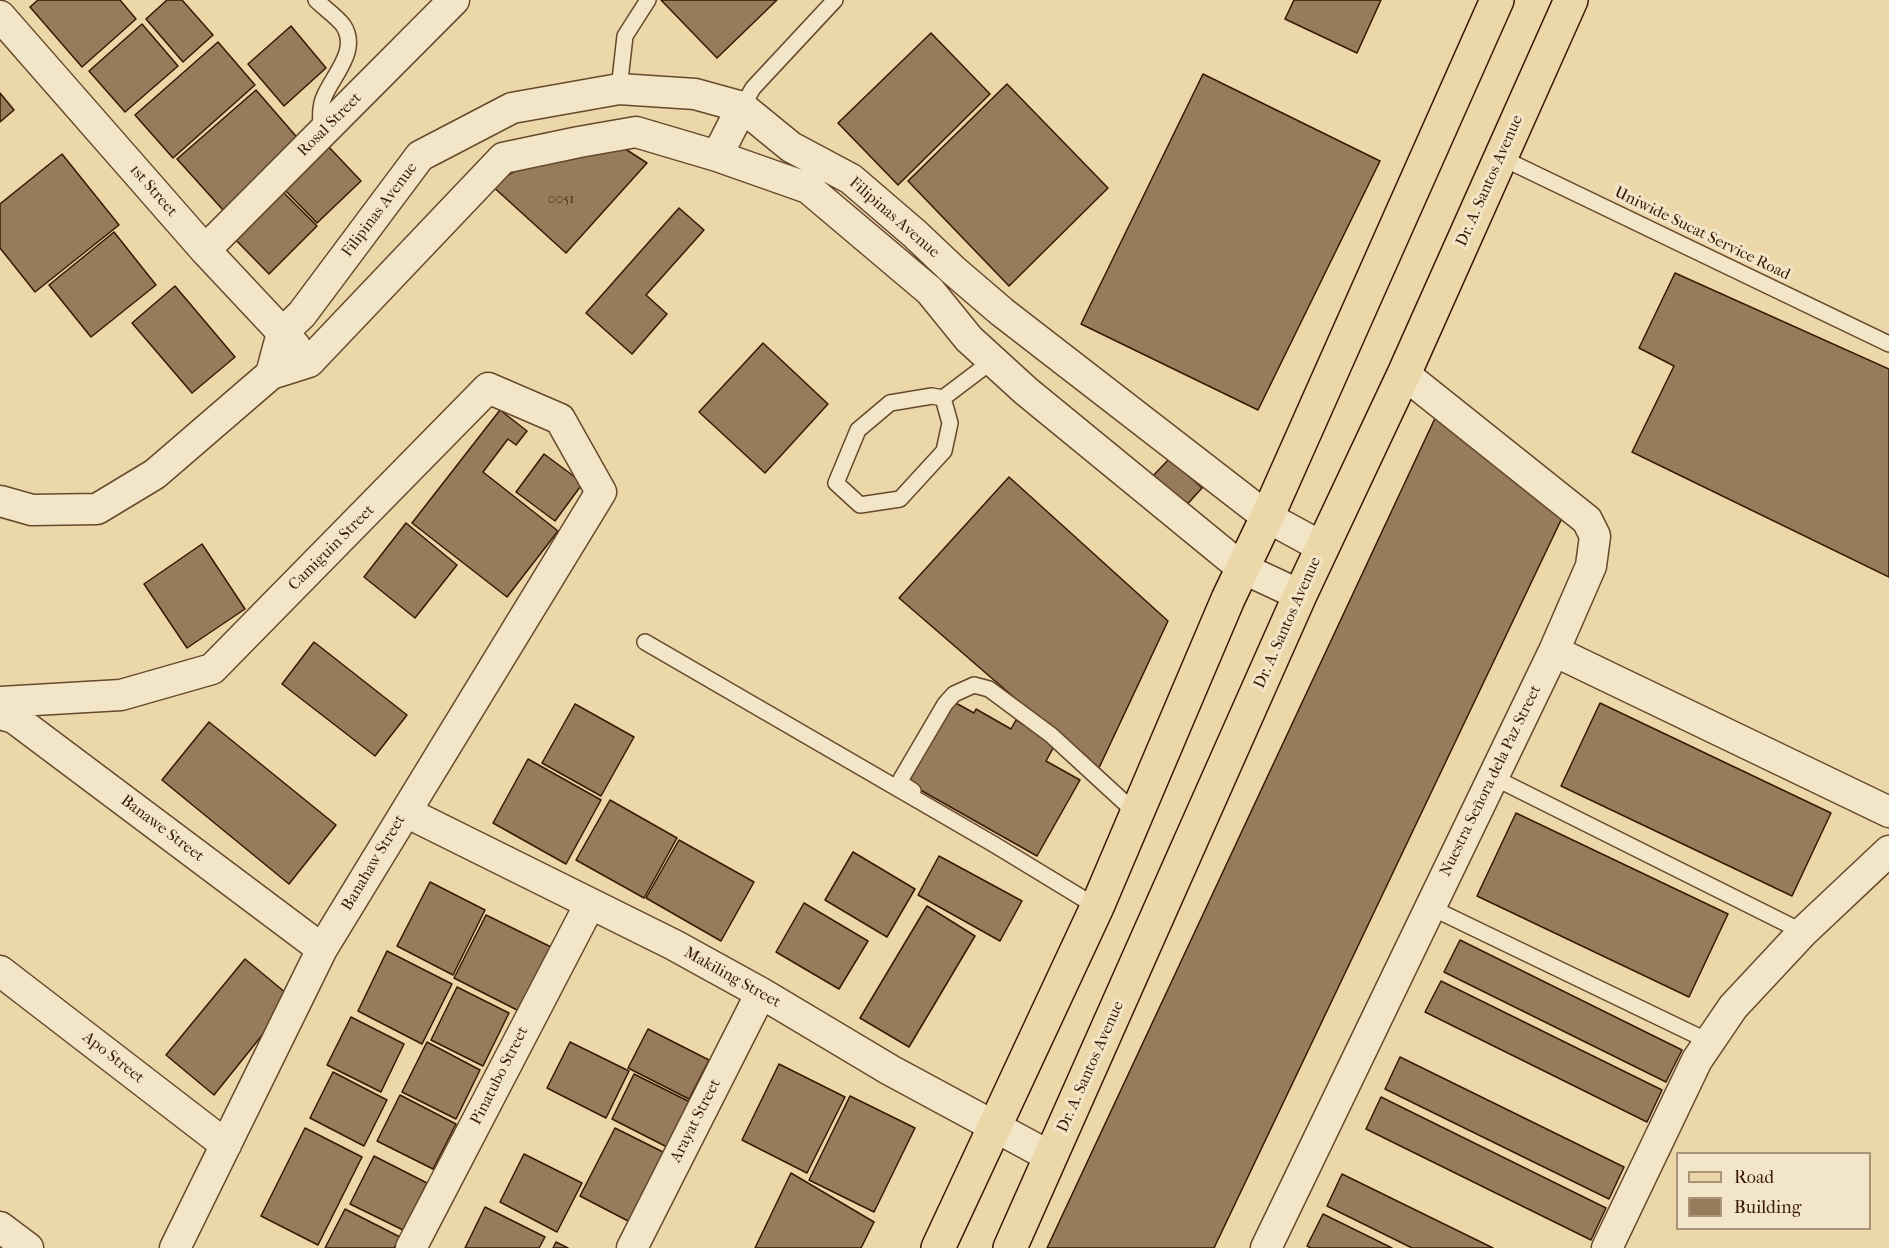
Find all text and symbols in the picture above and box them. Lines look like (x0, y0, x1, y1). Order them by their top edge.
street label: Rosal Street (294, 89, 366, 161)
street label: Dr. A. Santos Avenue (1452, 112, 1528, 250)
street label: Filipinas Avenue (338, 159, 422, 261)
street label: 1st Street (125, 161, 181, 221)
street label: Filipinas Avenue (845, 174, 943, 262)
street label: Uniwide Sucat Service Road (1611, 183, 1793, 285)
house number: 0051 (548, 192, 574, 208)
street label: Camiguin Street (285, 501, 379, 595)
street label: Dr. A. Santos Avenue (1250, 554, 1326, 692)
street label: Nuestra Señora dela Paz Street (1436, 682, 1546, 880)
street label: Banawe Street (117, 791, 207, 867)
street label: Banahaw Street (338, 812, 410, 914)
street label: Makiling Street (680, 944, 784, 1012)
street label: Dr. A. Santos Avenue (1053, 998, 1129, 1136)
street label: Pinatubo Street (467, 1024, 533, 1128)
street label: Apo Street (78, 1028, 148, 1088)
street label: Arayat Street (667, 1076, 725, 1166)
legend (1676, 1152, 1871, 1230)
text: Road (1734, 1167, 1774, 1188)
text: Building (1734, 1197, 1801, 1218)

